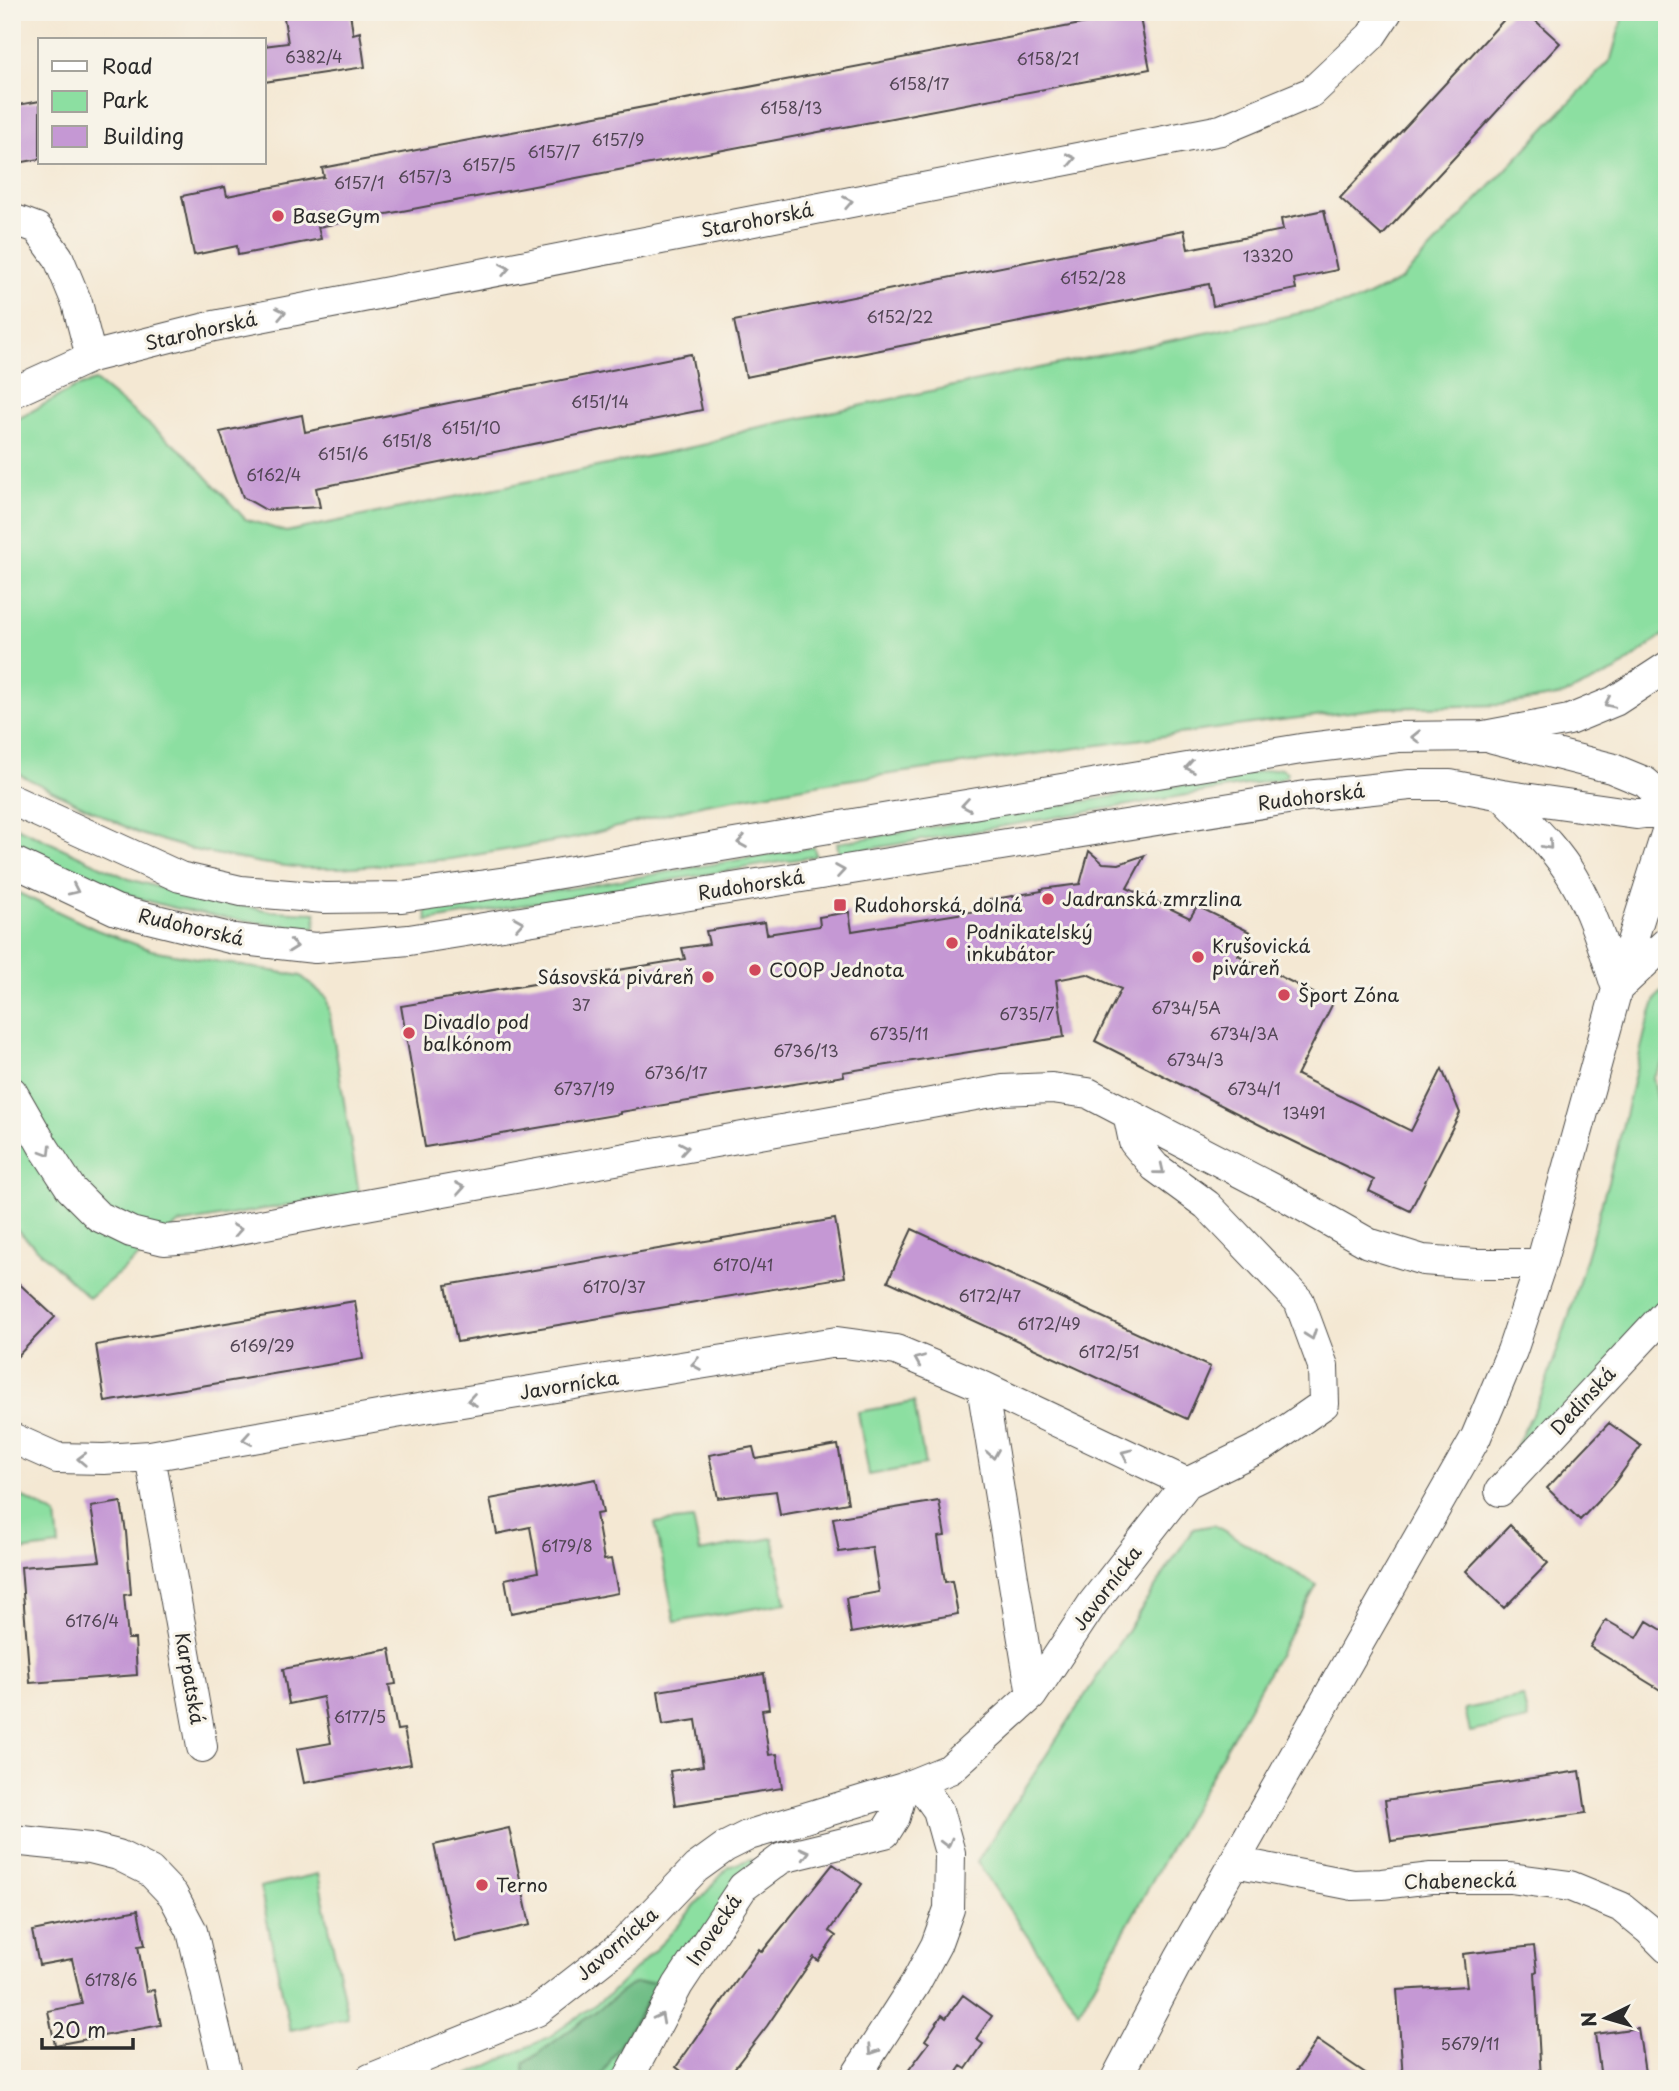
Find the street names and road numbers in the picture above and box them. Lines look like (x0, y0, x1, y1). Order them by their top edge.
street label: Starohorská (698, 194, 816, 244)
street label: Starohorská (142, 304, 260, 356)
street label: Rudohorská (1256, 776, 1366, 816)
street label: Rudohorská (696, 862, 806, 906)
street label: Rudohorská (136, 900, 247, 952)
street label: Dedinská (1543, 1360, 1621, 1441)
street label: Javornícka (517, 1362, 621, 1406)
street label: Javornícka (1065, 1539, 1148, 1636)
street label: Karpatská (169, 1630, 213, 1727)
street label: Chabenecká (1403, 1865, 1517, 1895)
street label: Inovecká (679, 1888, 747, 1971)
street label: Javornícka (569, 1900, 663, 1987)

